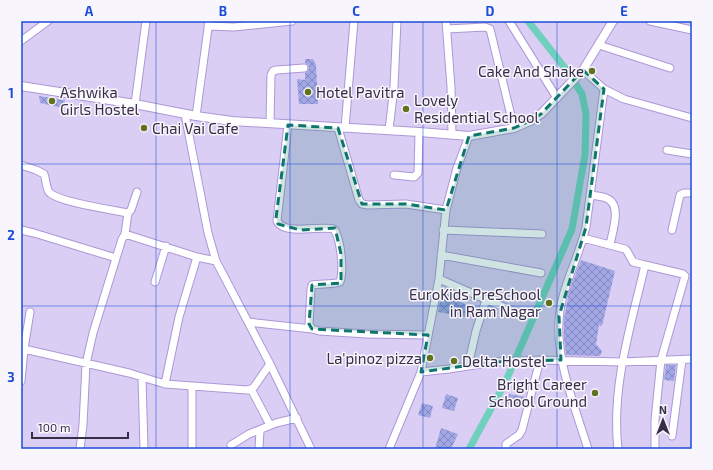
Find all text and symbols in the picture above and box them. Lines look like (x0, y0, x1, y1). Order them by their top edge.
text: A (85, 3, 94, 19)
text: B (219, 3, 227, 19)
text: C (352, 3, 360, 19)
text: D (486, 3, 495, 19)
text: E (620, 3, 628, 19)
place label: Cake And Shake (478, 62, 584, 80)
marker: Cake And Shake (587, 66, 597, 76)
place label: Ashwika Girls Hostel (60, 83, 140, 118)
place label: Hotel Pavitra (316, 83, 404, 101)
text: 1 (8, 85, 14, 101)
marker: Hotel Pavitra (303, 87, 313, 97)
place label: Lovely Residential School (414, 91, 540, 126)
marker: Ashwika Girls Hostel (47, 96, 57, 106)
marker: Lovely Residential School (401, 104, 411, 114)
place label: Chai Vai Cafe (152, 119, 239, 137)
marker: Chai Vai Cafe (139, 123, 149, 133)
text: 2 (7, 227, 15, 243)
place label: EuroKids PreSchool in Ram Nagar (409, 285, 542, 320)
marker: EuroKids PreSchool in Ram Nagar (544, 298, 554, 308)
place label: La'pinoz pizza (326, 349, 422, 367)
place label: Delta Hostel (462, 352, 547, 370)
marker: La'pinoz pizza (425, 353, 435, 363)
marker: Delta Hostel (449, 356, 459, 366)
text: 3 (7, 369, 15, 385)
place label: Bright Career School Ground (488, 375, 587, 410)
marker: Bright Career School Ground (590, 388, 600, 398)
north arrow (643, 400, 683, 440)
text: N (659, 403, 667, 416)
scale bar (32, 414, 128, 440)
text: 100 m (38, 420, 70, 434)

